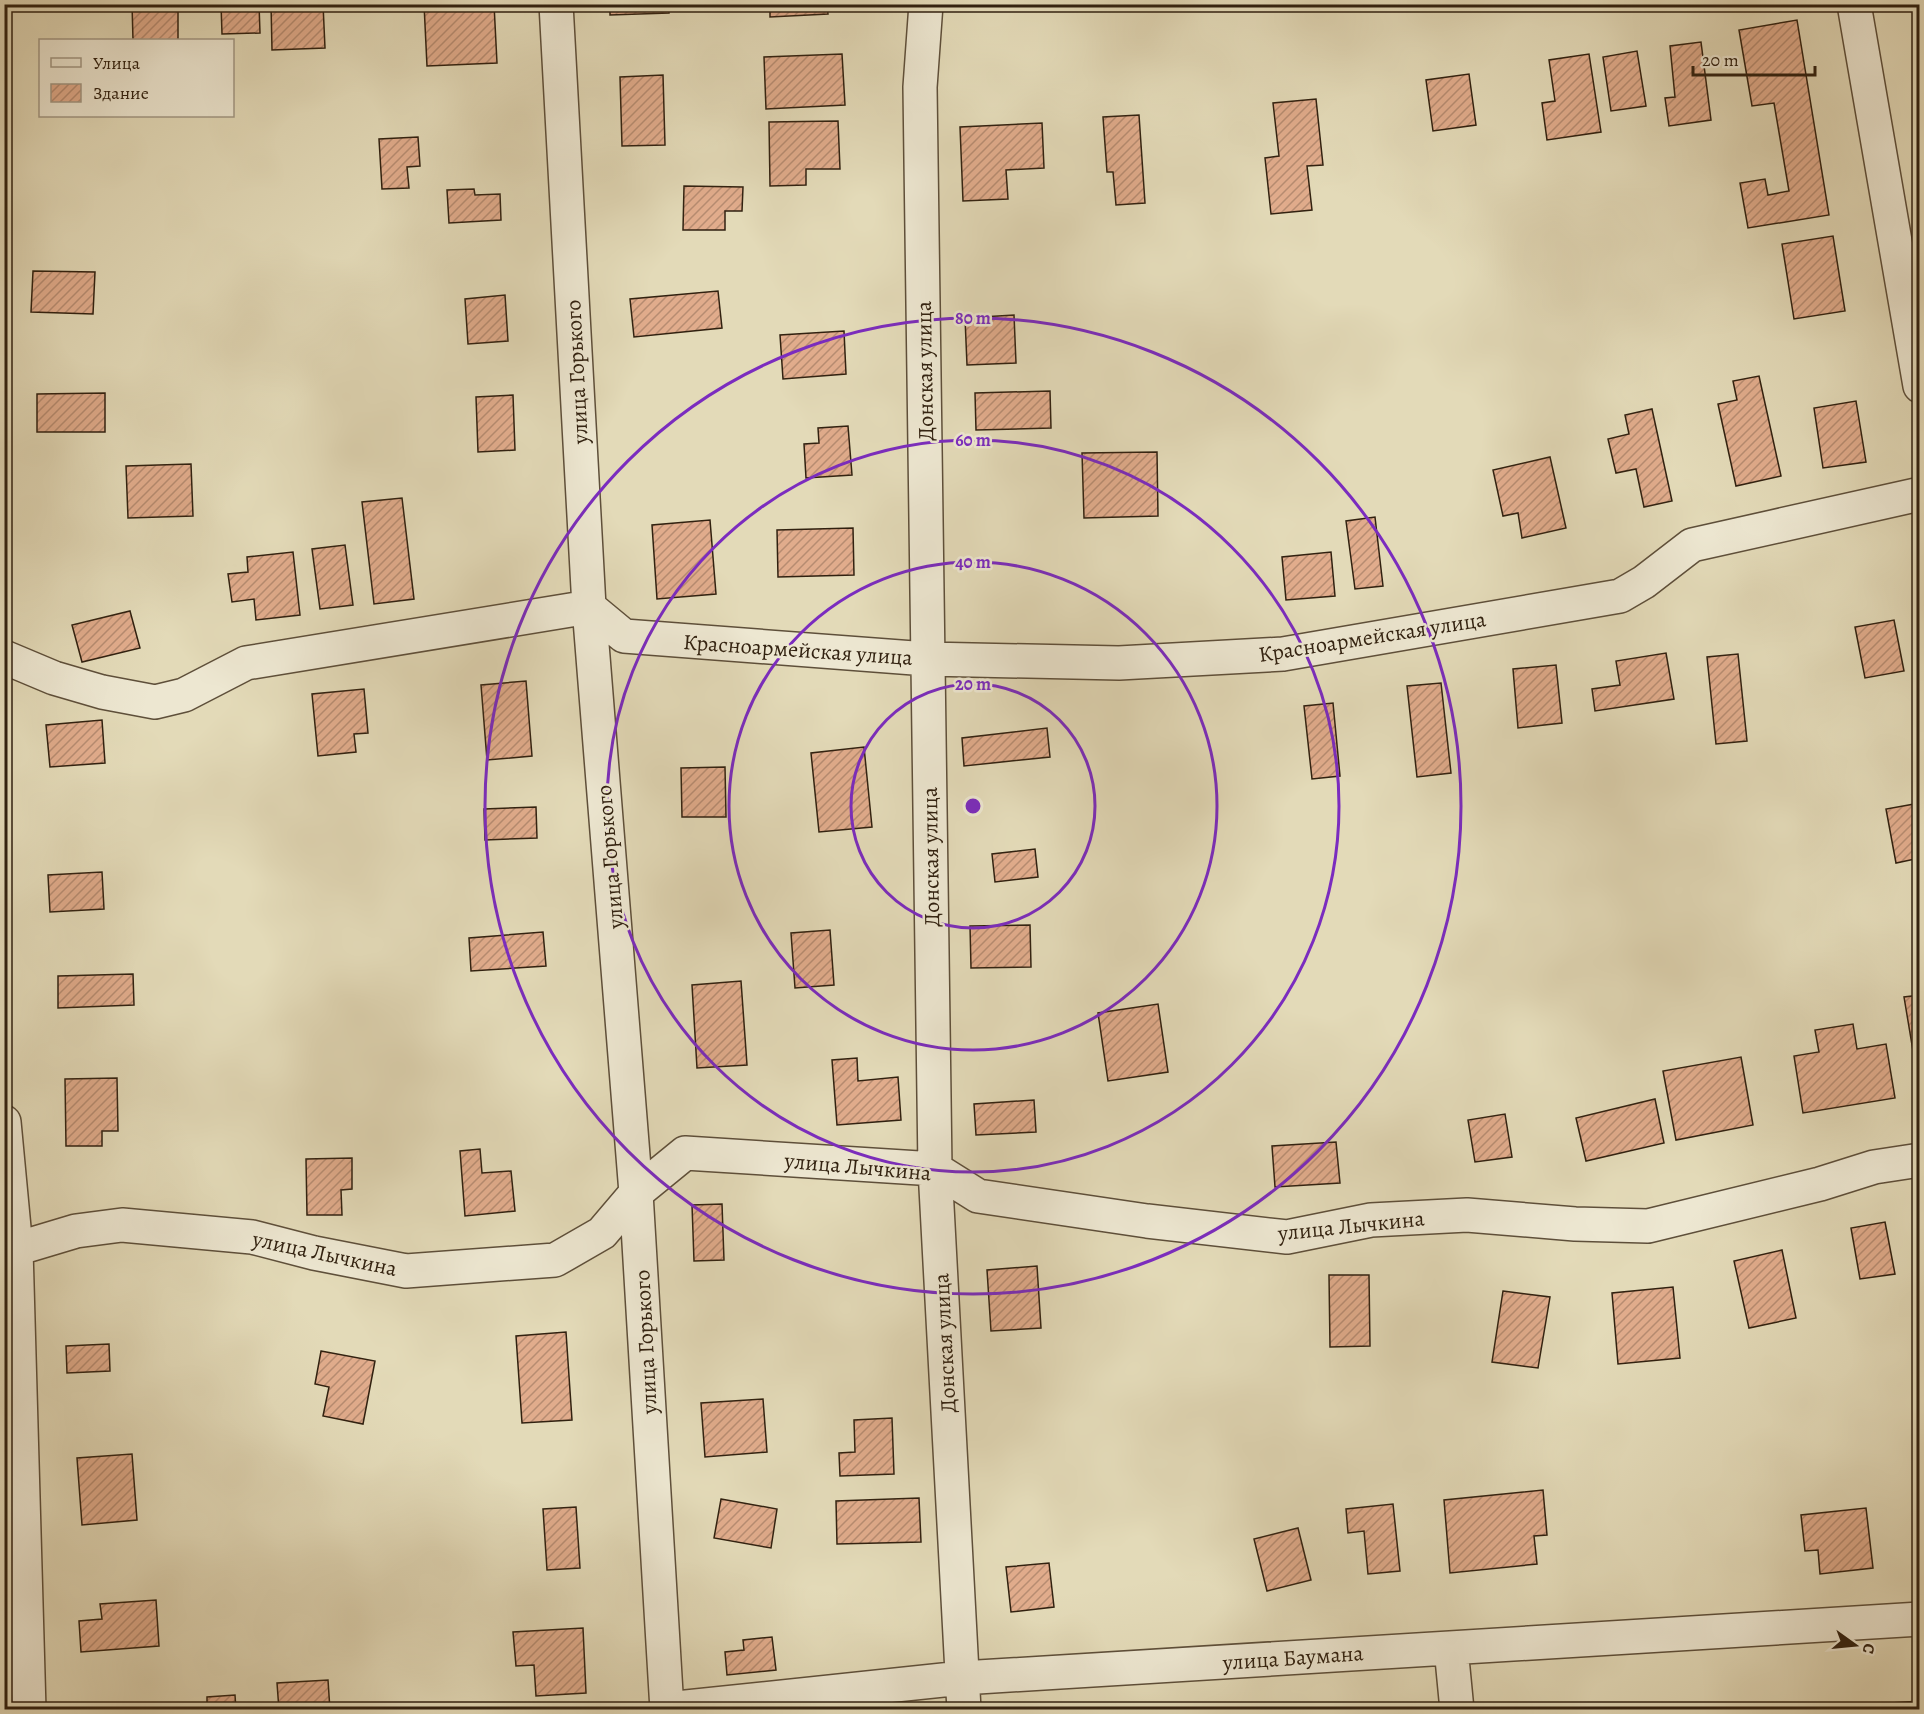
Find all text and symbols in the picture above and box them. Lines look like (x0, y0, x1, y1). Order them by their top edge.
legend (39, 39, 234, 117)
scale bar (1693, 39, 1814, 77)
text: 20 m (1702, 48, 1739, 72)
text: Улица (93, 51, 141, 75)
text: Здание (93, 81, 149, 105)
street label: улица Горького (558, 299, 596, 446)
street label: Донская улица (909, 300, 941, 441)
text: 80 m (955, 306, 991, 330)
text: 60 m (955, 428, 991, 452)
text: 40 m (955, 550, 991, 574)
street label: Красноармейская улица (1256, 604, 1489, 670)
street label: Красноармейская улица (682, 627, 915, 673)
text: 20 m (955, 672, 991, 696)
street label: улица Горького (589, 784, 631, 931)
street label: Донская улица (915, 786, 947, 927)
centre of rings (963, 796, 983, 816)
street label: улица Лычкина (782, 1146, 933, 1188)
street label: улица Лычкина (1275, 1203, 1427, 1249)
street label: улица Лычкина (249, 1224, 401, 1284)
street label: улица Горького (627, 1269, 665, 1416)
street label: Донская улица (926, 1272, 964, 1414)
north arrow (1825, 1615, 1885, 1675)
street label: улица Баумана (1221, 1638, 1365, 1678)
text: С (1857, 1641, 1880, 1656)

